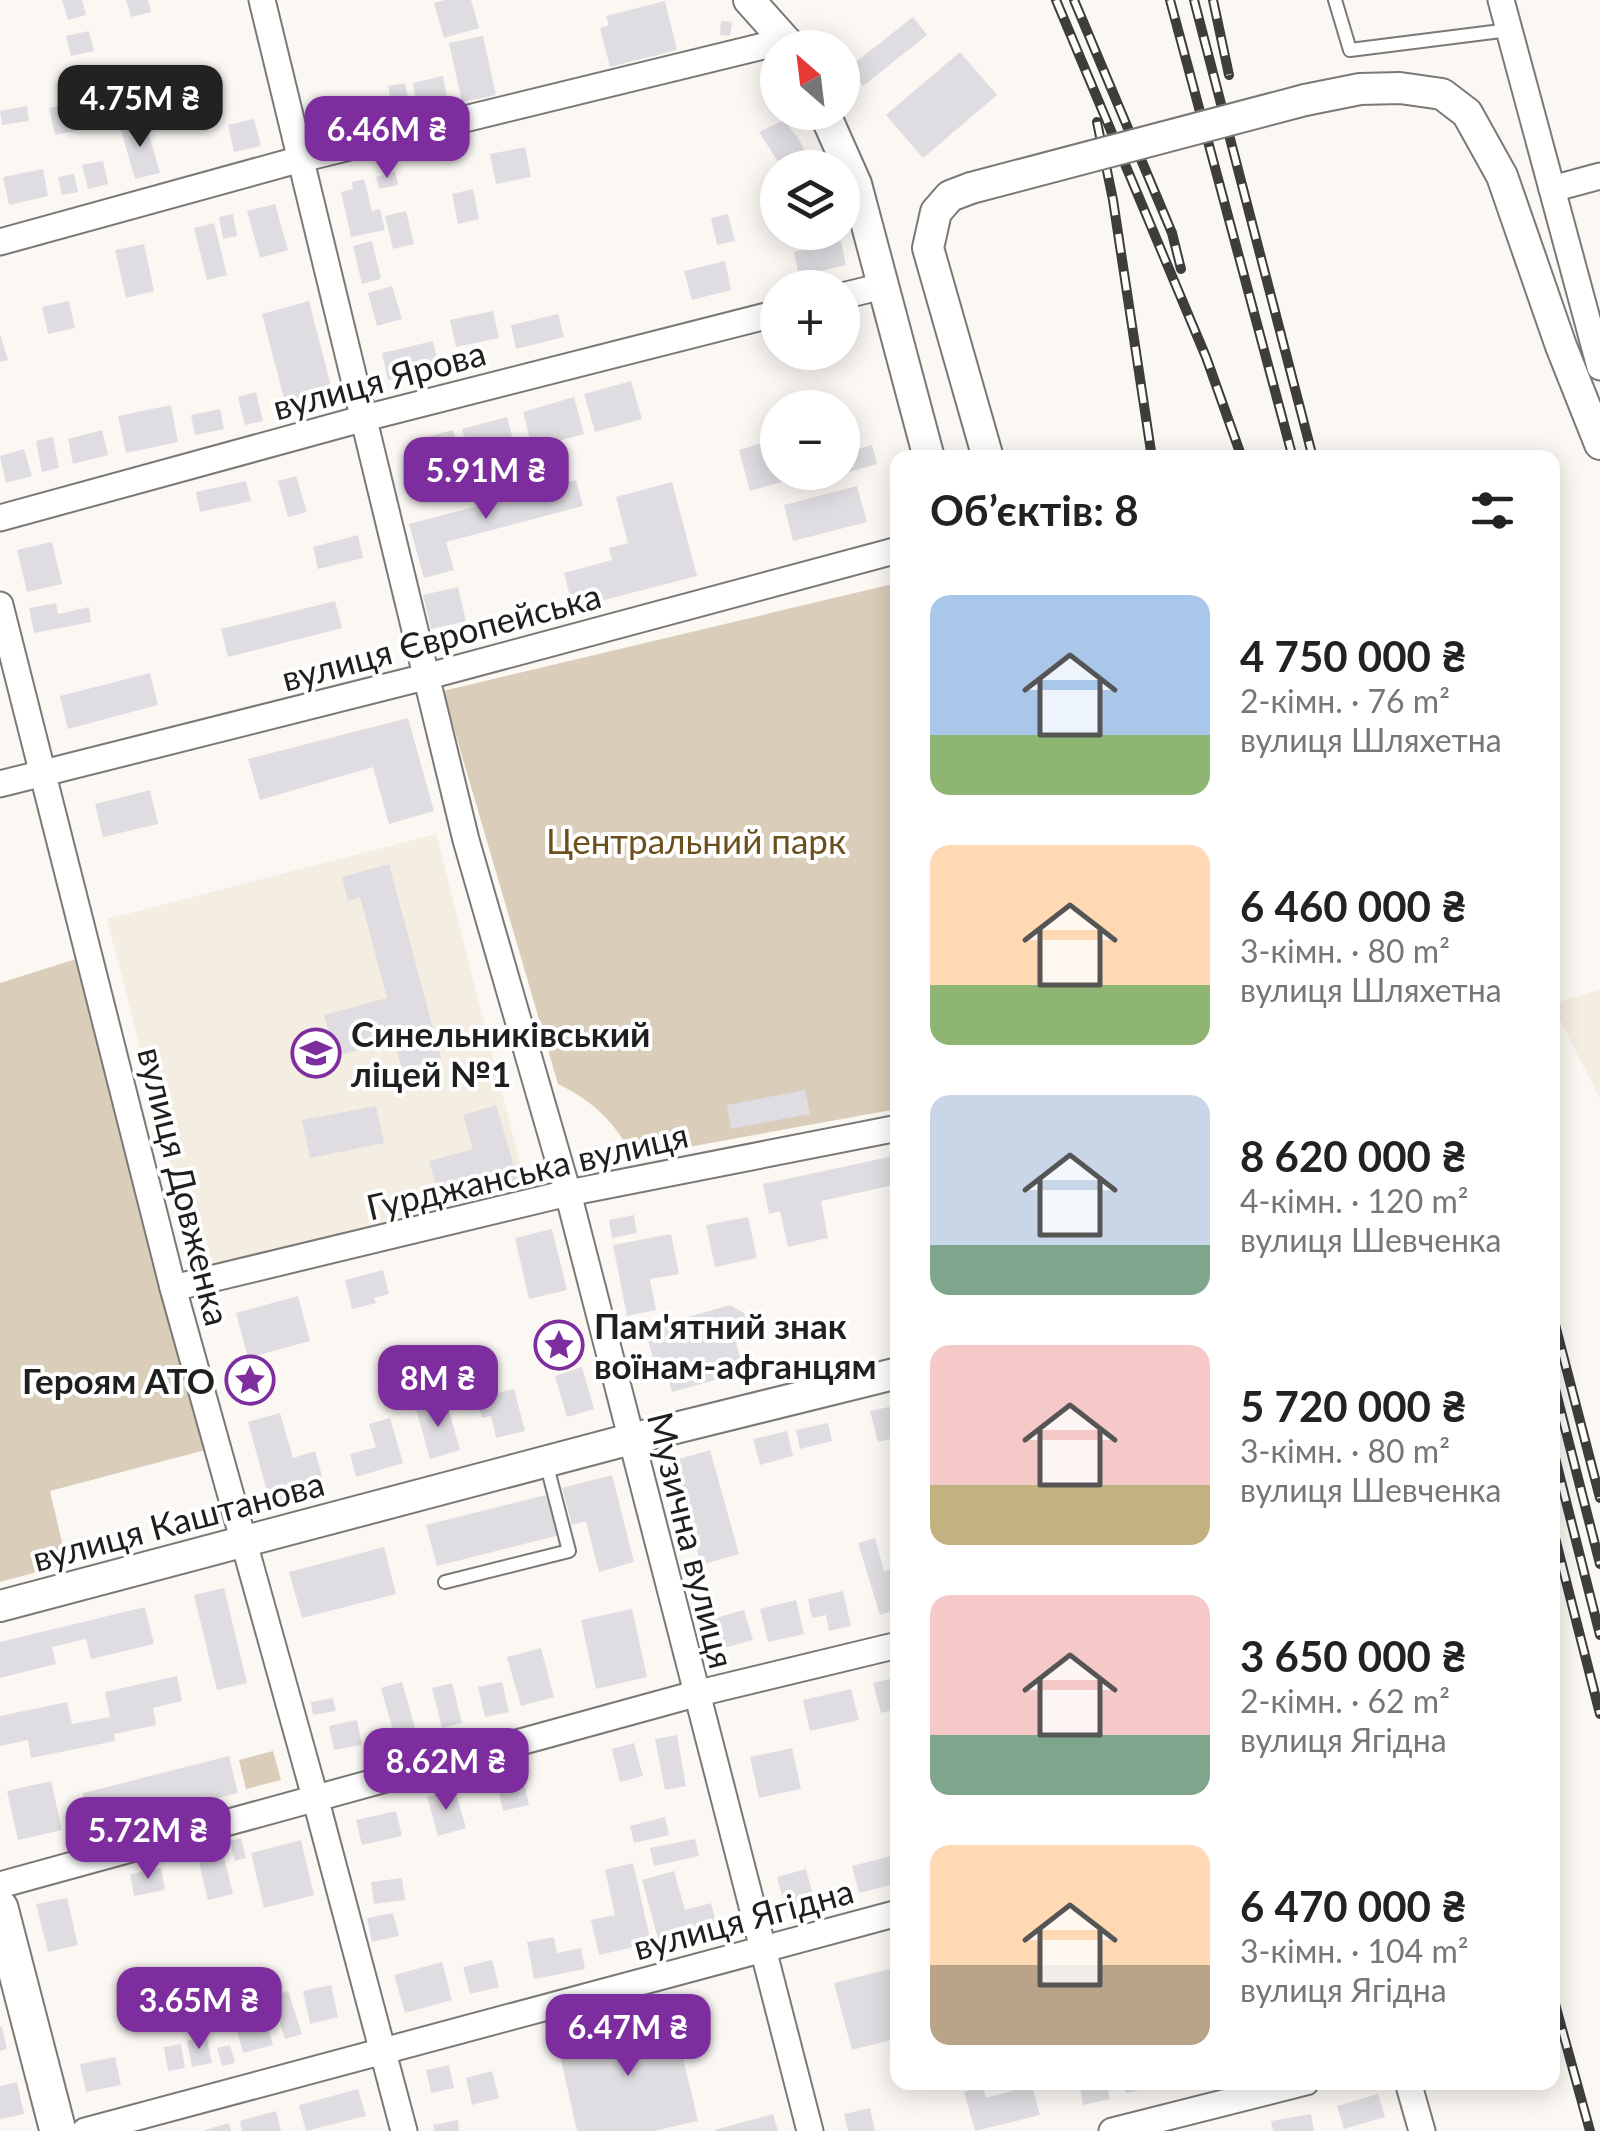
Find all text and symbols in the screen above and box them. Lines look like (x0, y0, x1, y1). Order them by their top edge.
north arrow (760, 30, 860, 130)
map controls (760, 30, 860, 490)
pin: 4.75M ₴ (48, 65, 232, 150)
text: 4.75M ₴ (80, 78, 200, 117)
pin: 6.46M ₴ (295, 96, 479, 181)
text: 6.46M ₴ (327, 109, 447, 148)
button: layers (760, 150, 860, 250)
button: + (760, 270, 860, 370)
street label: вулиця Ярова (268, 330, 490, 428)
button: − (760, 390, 860, 490)
pin: 5.91M ₴ (394, 437, 578, 522)
text: 5.91M ₴ (426, 450, 546, 489)
icon: filters (1465, 483, 1520, 538)
text: Об’єктів: 8 (930, 485, 1139, 535)
street label: вулиця Європейська (277, 573, 605, 699)
text: 4 750 000 ₴ (1240, 631, 1467, 681)
icon: home (1010, 635, 1130, 755)
text: 2-кімн. · 76 m² (1240, 681, 1450, 720)
text: вулиця Шляхетна (1240, 720, 1502, 759)
park label: Центральний парк (546, 819, 846, 861)
text: 6 460 000 ₴ (1240, 881, 1467, 931)
icon: home (1010, 885, 1130, 1005)
text: 3-кімн. · 80 m² (1240, 931, 1450, 970)
text: вулиця Шляхетна (1240, 970, 1502, 1009)
place label: Синельниківський ліцей №1 (351, 1012, 651, 1094)
school or university icon: Синельниківський ліцей №1 (290, 1027, 342, 1079)
street label: вулиця Довженка (130, 1042, 240, 1330)
street label: Гурджанська вулиця (362, 1113, 692, 1227)
text: 8 620 000 ₴ (1240, 1131, 1467, 1181)
icon: home (1010, 1135, 1130, 1255)
text: 4-кімн. · 120 m² (1240, 1181, 1468, 1220)
text: вулиця Шевченка (1240, 1220, 1502, 1259)
place label: Пам'ятний знак воїнам-афганцям (594, 1304, 877, 1386)
place icon: Пам'ятний знак воїнам-афганцям (533, 1319, 585, 1371)
pin: 8M ₴ (379, 1345, 497, 1430)
place icon: Героям АТО (224, 1354, 276, 1406)
text: 8M ₴ (400, 1358, 476, 1397)
place label: Героям АТО (22, 1359, 215, 1401)
text: 5 720 000 ₴ (1240, 1381, 1467, 1431)
icon: home (1010, 1385, 1130, 1505)
street label: Музична вулиця (640, 1408, 744, 1672)
text: 3-кімн. · 80 m² (1240, 1431, 1450, 1470)
street label: вулиця Каштанова (28, 1461, 328, 1579)
text: вулиця Шевченка (1240, 1470, 1502, 1509)
text: 3 650 000 ₴ (1240, 1631, 1467, 1681)
icon: home (1010, 1635, 1130, 1755)
text: 2-кімн. · 62 m² (1240, 1681, 1450, 1720)
text: вулиця Ягідна (1240, 1720, 1447, 1759)
pin: 8.62M ₴ (354, 1728, 538, 1813)
text: 8.62M ₴ (386, 1741, 506, 1780)
pin: 5.72M ₴ (56, 1797, 240, 1882)
text: 5.72M ₴ (88, 1810, 208, 1849)
street label: вулиця Ягідна (628, 1868, 858, 1968)
text: 6 470 000 ₴ (1240, 1881, 1467, 1931)
icon: home (1010, 1885, 1130, 2005)
text: 3-кімн. · 104 m² (1240, 1931, 1468, 1970)
pin: 3.65M ₴ (107, 1967, 291, 2052)
text: вулиця Ягідна (1240, 1970, 1447, 2009)
text: 3.65M ₴ (139, 1980, 259, 2019)
pin: 6.47M ₴ (536, 1994, 720, 2079)
text: 6.47M ₴ (568, 2007, 688, 2046)

